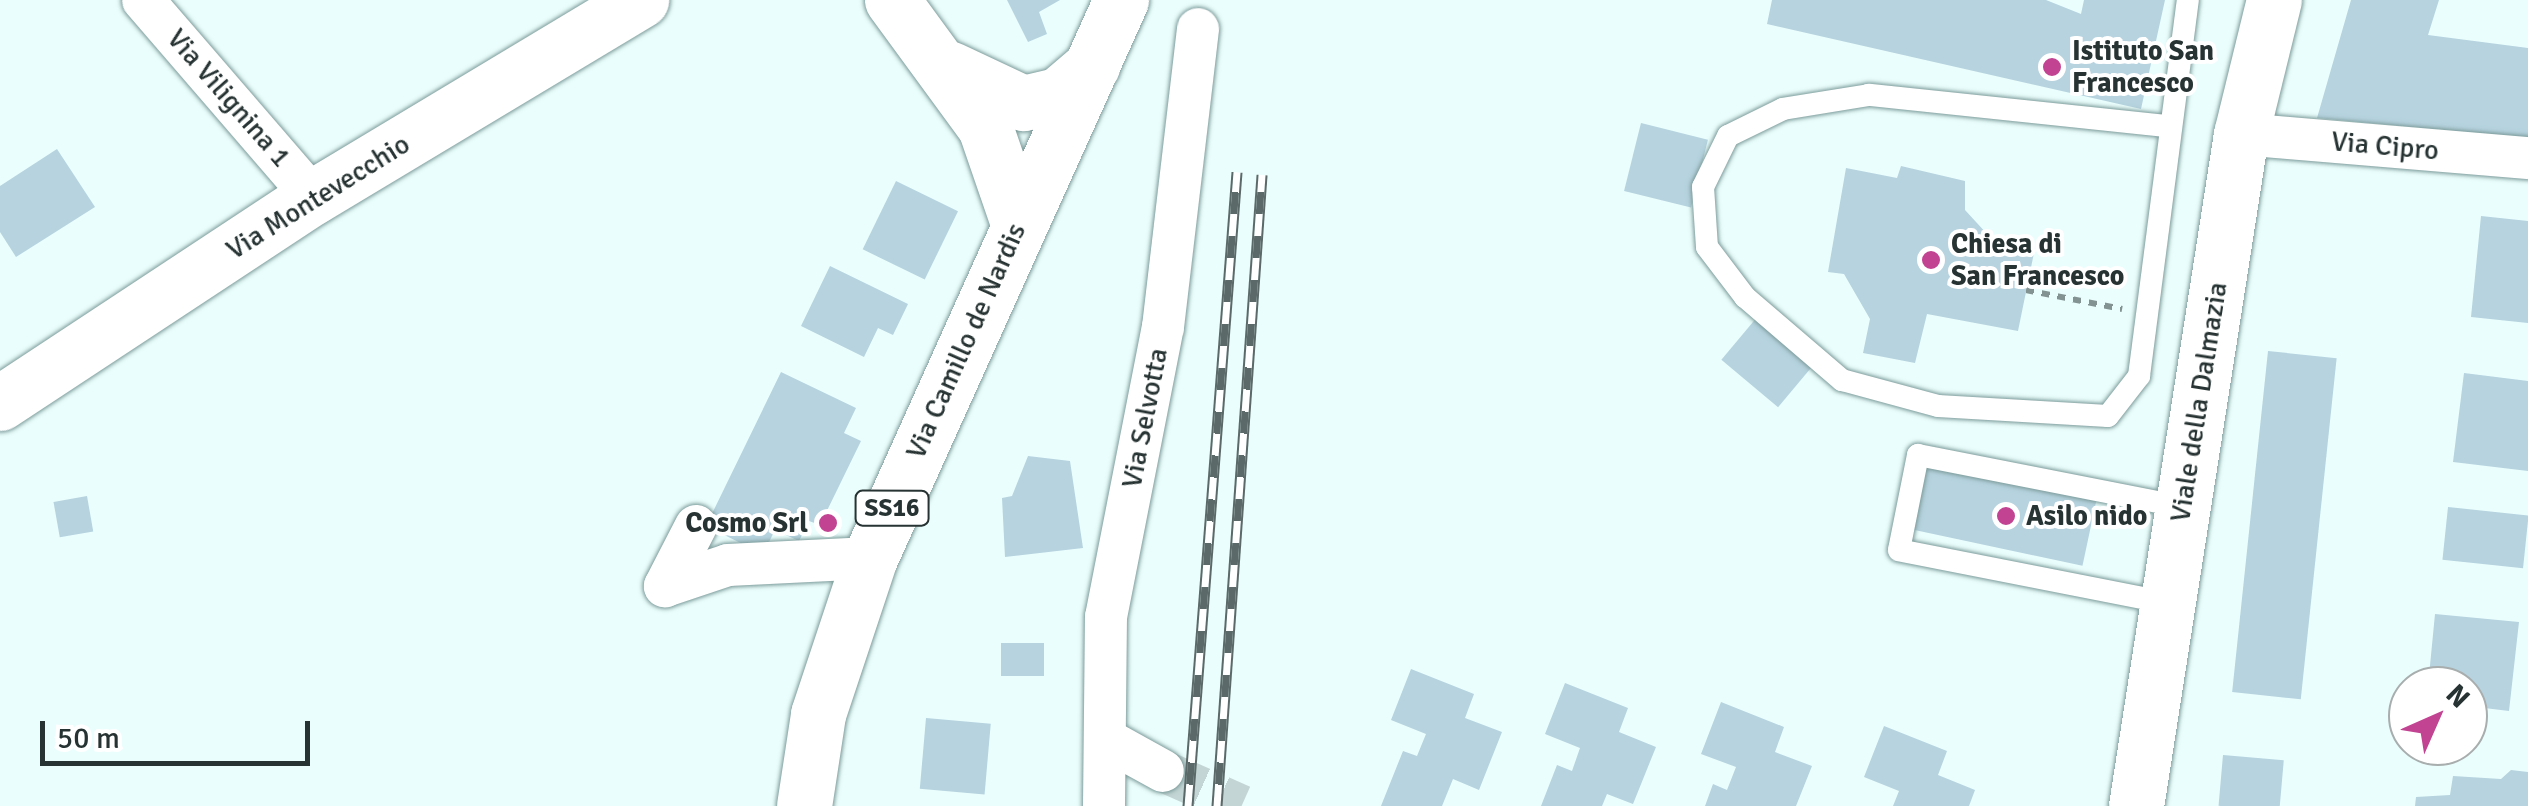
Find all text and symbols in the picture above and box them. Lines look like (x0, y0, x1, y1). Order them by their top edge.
street label: Via Vilignina 1 (160, 22, 298, 174)
place label: Istituto San Francesco (2072, 34, 2214, 100)
marker: Istituto San Francesco (2041, 56, 2063, 78)
street label: Via Cipro (2330, 125, 2440, 167)
street label: Via Montevecchio (220, 127, 416, 267)
street label: Via Camillo de Nardis (899, 218, 1033, 464)
place label: Chiesa di San Francesco (1951, 227, 2124, 293)
marker: Chiesa di San Francesco (1920, 249, 1942, 271)
street label: Viale della Dalmazia (2163, 280, 2235, 524)
street label: Via Selvotta (1115, 345, 1175, 491)
road number: SS16 (854, 488, 930, 528)
place label: Asilo nido (2026, 499, 2147, 533)
marker: Asilo nido (1995, 505, 2017, 527)
place label: Cosmo Srl (685, 506, 808, 540)
marker: Cosmo Srl (817, 512, 839, 534)
north arrow (2388, 666, 2488, 766)
text: N (2439, 677, 2477, 715)
scale bar (45, 701, 315, 763)
text: 50 m (57, 720, 120, 757)

